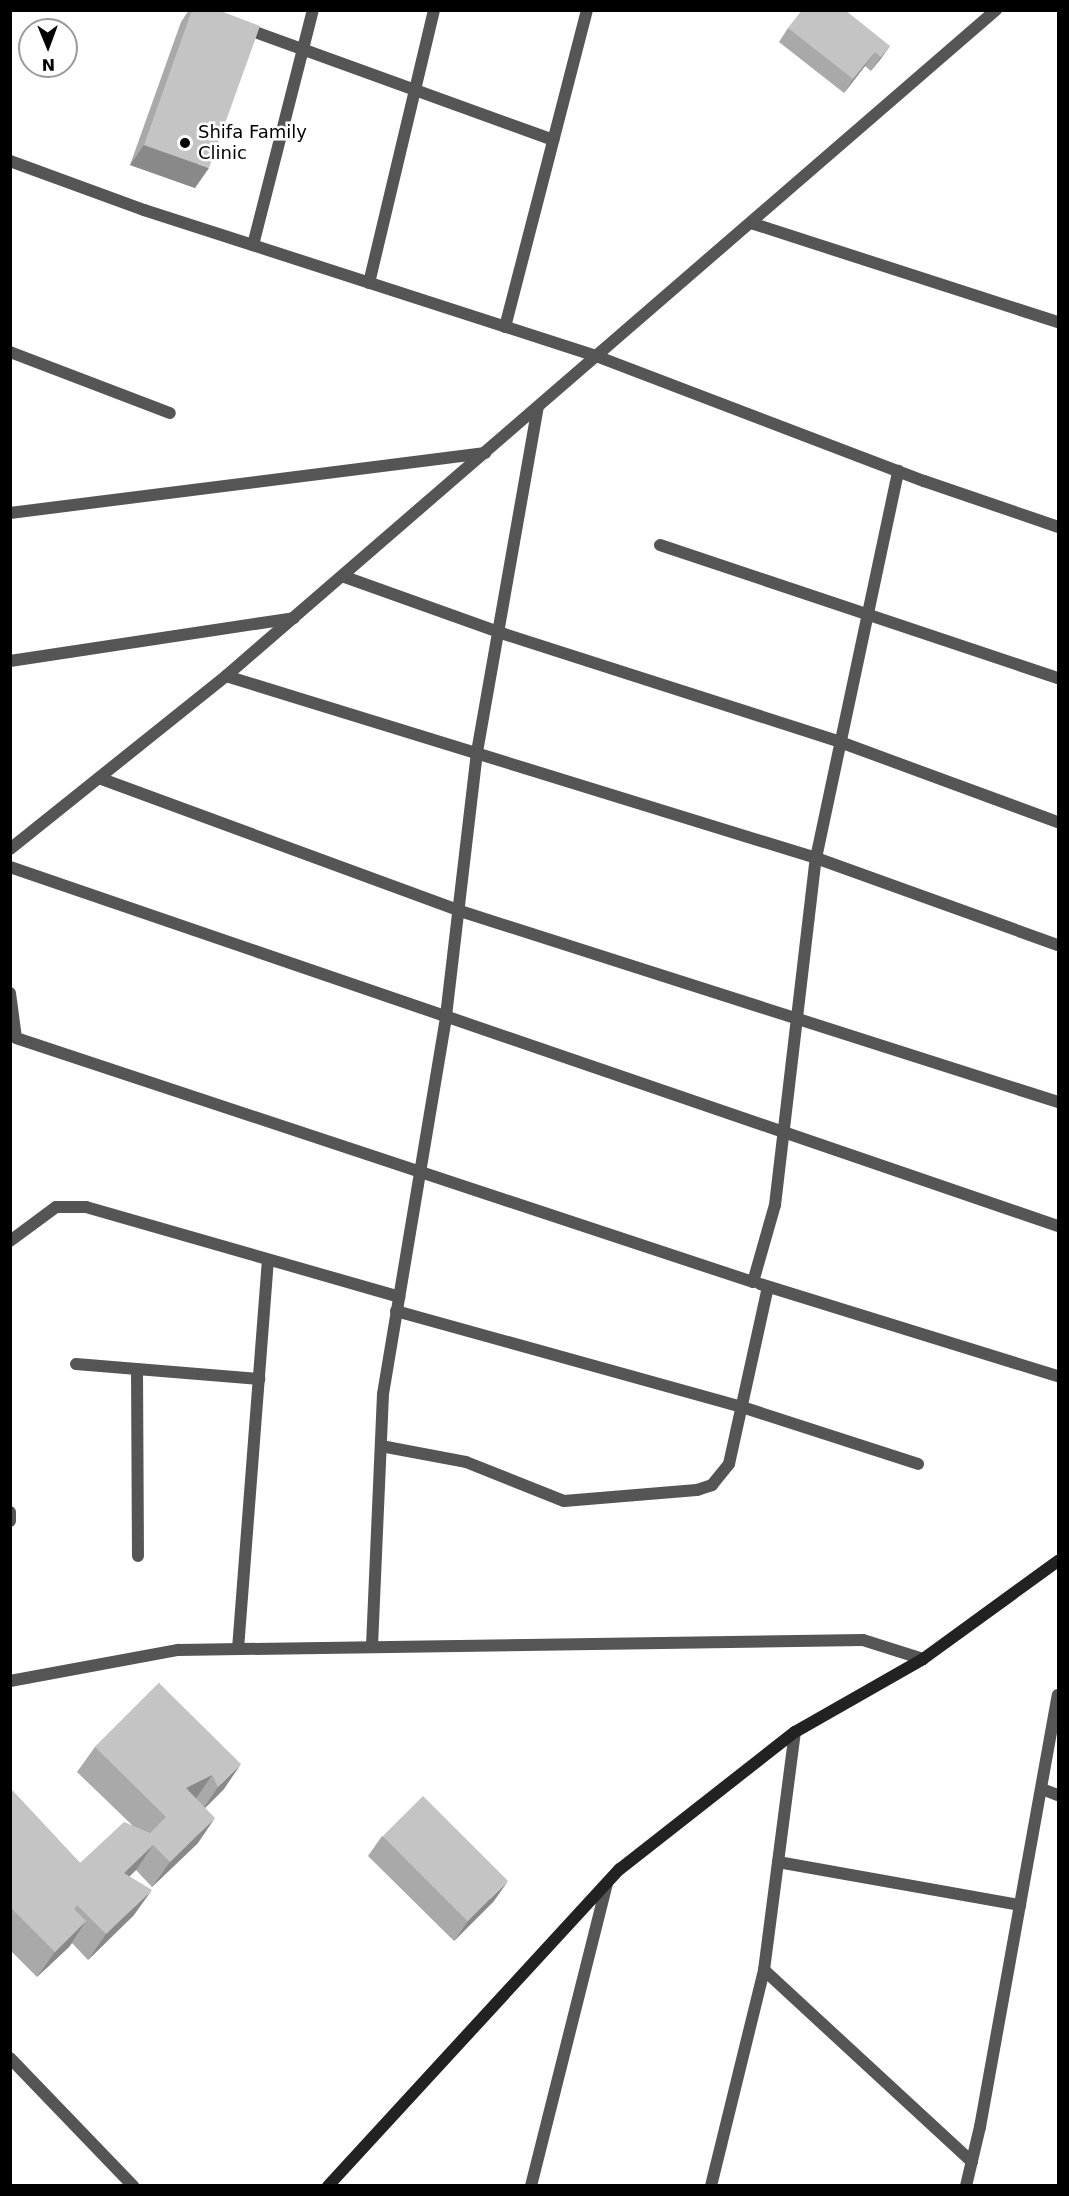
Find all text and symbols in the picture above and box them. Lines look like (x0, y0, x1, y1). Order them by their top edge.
north arrow (18, 18, 78, 78)
text: N (41, 55, 55, 74)
place label: Shifa Family Clinic (198, 122, 307, 164)
marker: Shifa Family Clinic (176, 134, 194, 152)

